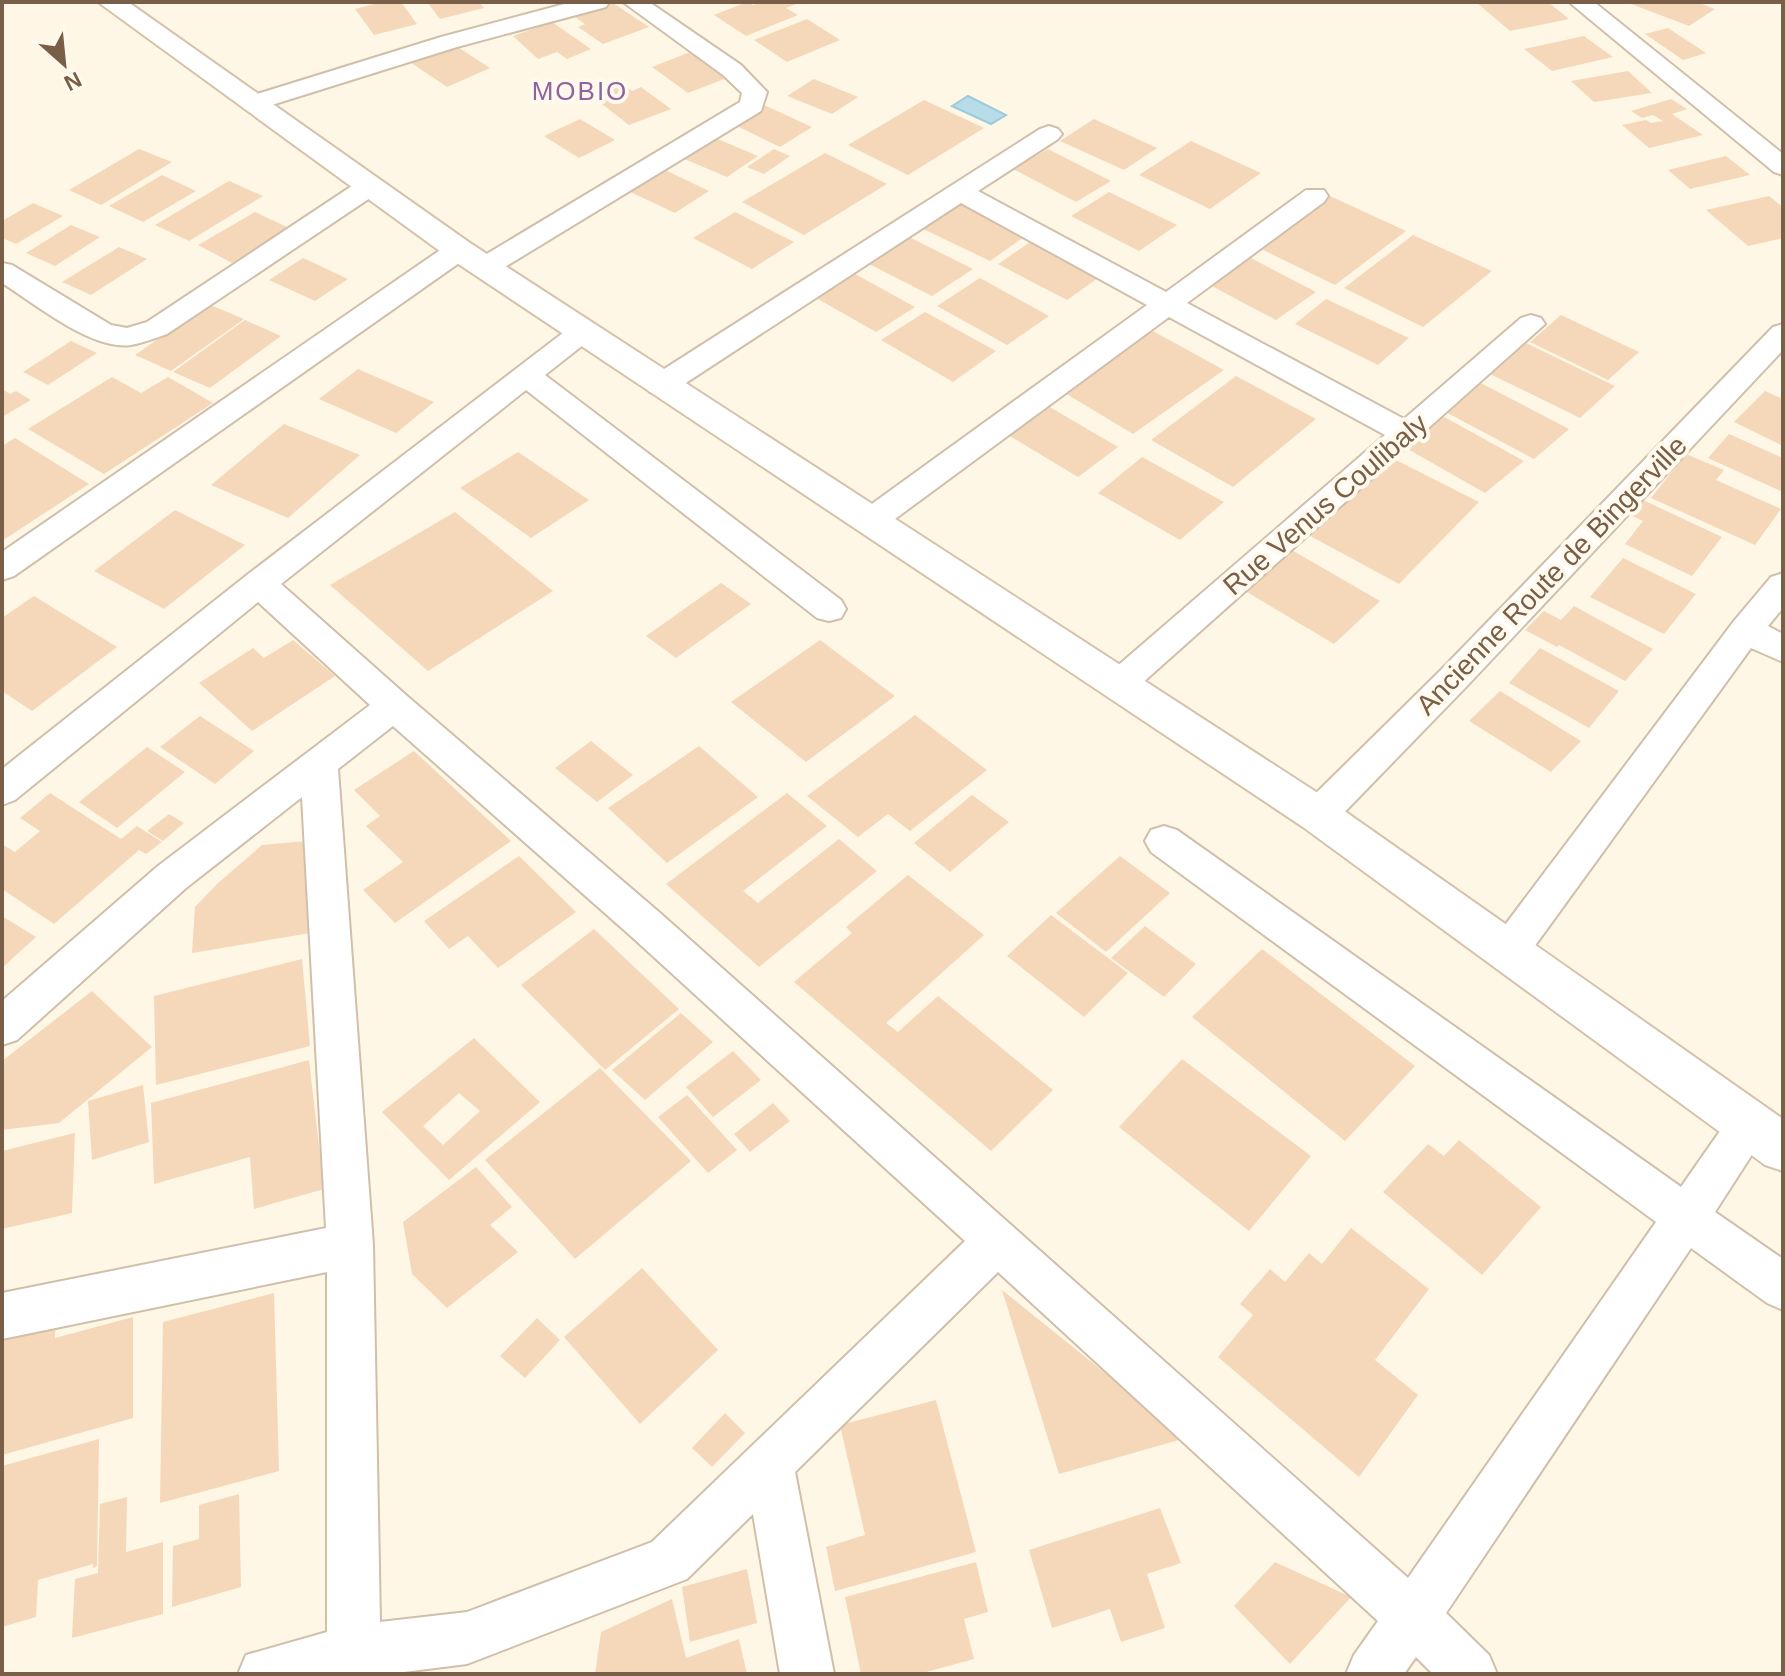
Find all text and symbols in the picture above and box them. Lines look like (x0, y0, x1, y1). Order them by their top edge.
north arrow (24, 24, 104, 104)
text: N (60, 67, 86, 96)
district label: MOBIO (532, 76, 628, 106)
street label: Rue Venus Coulibaly (1217, 407, 1434, 601)
street label: Ancienne Route de Bingerville (1410, 430, 1693, 721)

